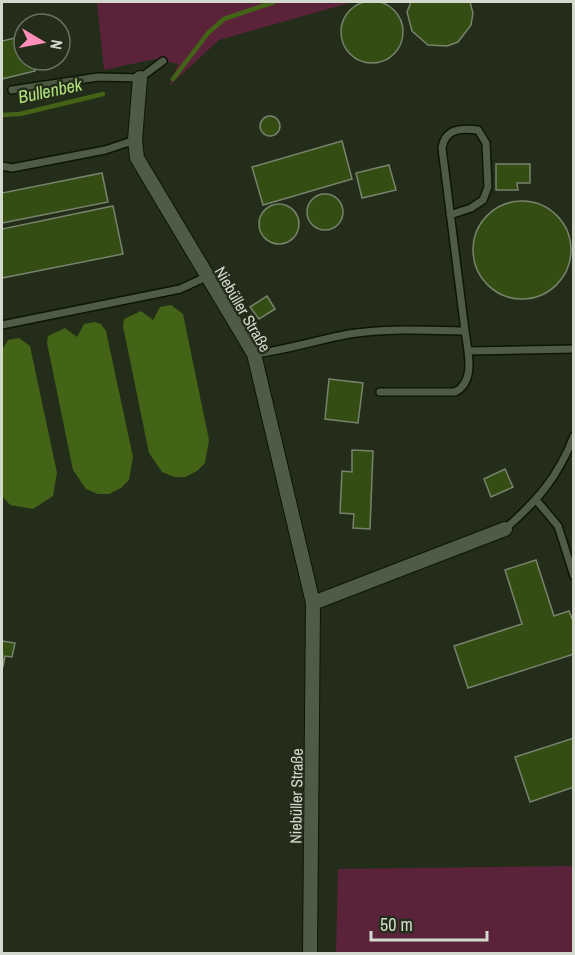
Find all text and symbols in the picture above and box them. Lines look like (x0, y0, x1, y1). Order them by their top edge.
north arrow (12, 12, 72, 72)
text: N (45, 38, 68, 51)
water label: Bullenbek (16, 71, 85, 109)
street label: Niebüller Straße (210, 262, 276, 356)
street label: Niebüller Straße (284, 748, 308, 844)
scale bar (371, 904, 486, 942)
text: 50 m (380, 912, 413, 937)

